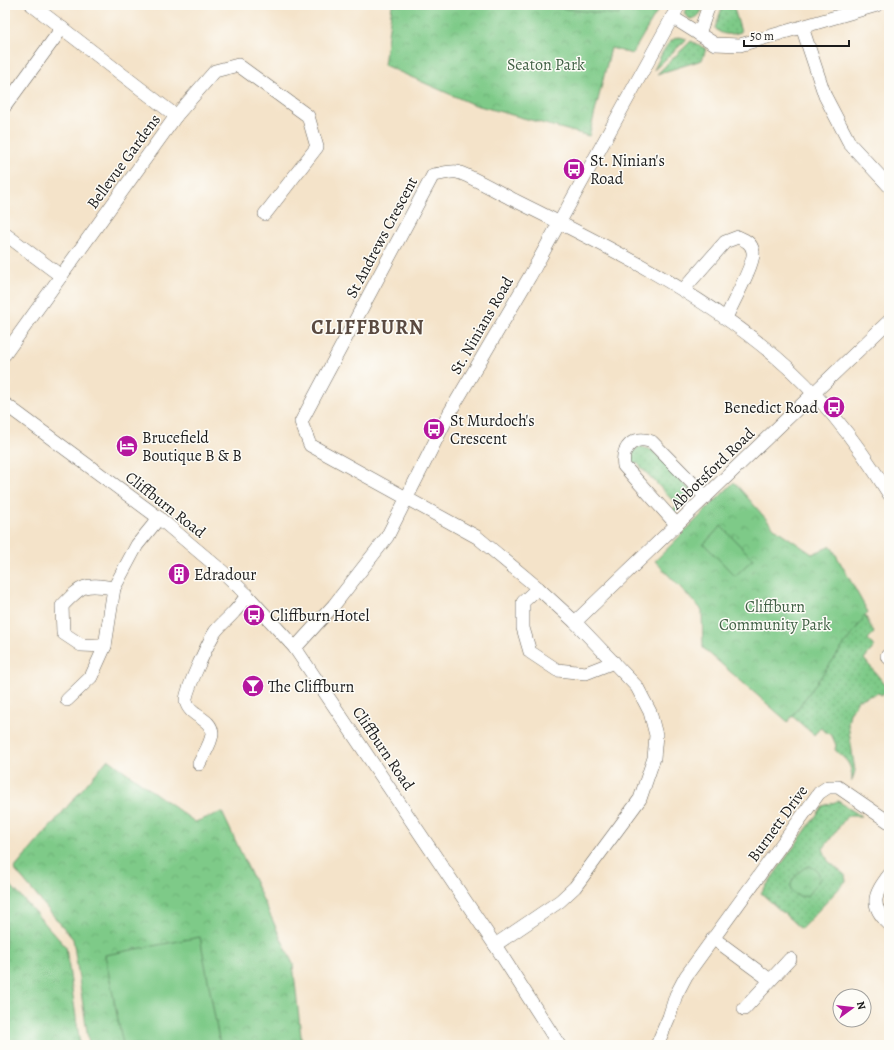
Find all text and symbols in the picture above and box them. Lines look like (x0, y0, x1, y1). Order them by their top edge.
scale bar (744, 22, 849, 48)
text: 50 m (750, 28, 774, 44)
park label: Seaton Park (507, 54, 585, 76)
street label: Bellevue Gardens (82, 110, 166, 214)
place label: St. Ninian's Road (590, 150, 665, 190)
bus stop icon: St. Ninian's Road (561, 156, 587, 182)
street label: St Andrews Crescent (341, 173, 423, 302)
street label: St. Ninians Road (445, 272, 519, 379)
district label: CLIFFBURN (311, 314, 425, 341)
bus stop icon: Benedict Road (821, 394, 847, 420)
place label: Benedict Road (724, 397, 818, 419)
place label: St Murdoch's Crescent (450, 410, 535, 450)
bus stop icon: St Murdoch's Crescent (421, 416, 447, 442)
street label: Abbotsford Road (665, 423, 760, 515)
place label: Brucefield Boutique B & B (142, 427, 242, 467)
hotel icon: Brucefield Boutique B & B (114, 433, 140, 459)
street label: Cliffburn Road (121, 466, 211, 543)
building icon: Edradour (166, 561, 192, 587)
place label: Edradour (194, 564, 256, 586)
park label: Cliffburn Community Park (719, 596, 831, 636)
bus stop icon: Cliffburn Hotel (241, 602, 267, 628)
place label: Cliffburn Hotel (270, 605, 370, 627)
bar icon: The Cliffburn (240, 673, 266, 699)
place label: The Cliffburn (268, 676, 355, 698)
street label: Cliffburn Road (347, 702, 420, 795)
street label: Burnett Drive (742, 781, 813, 866)
north arrow (832, 988, 872, 1028)
text: N (853, 1000, 869, 1011)

